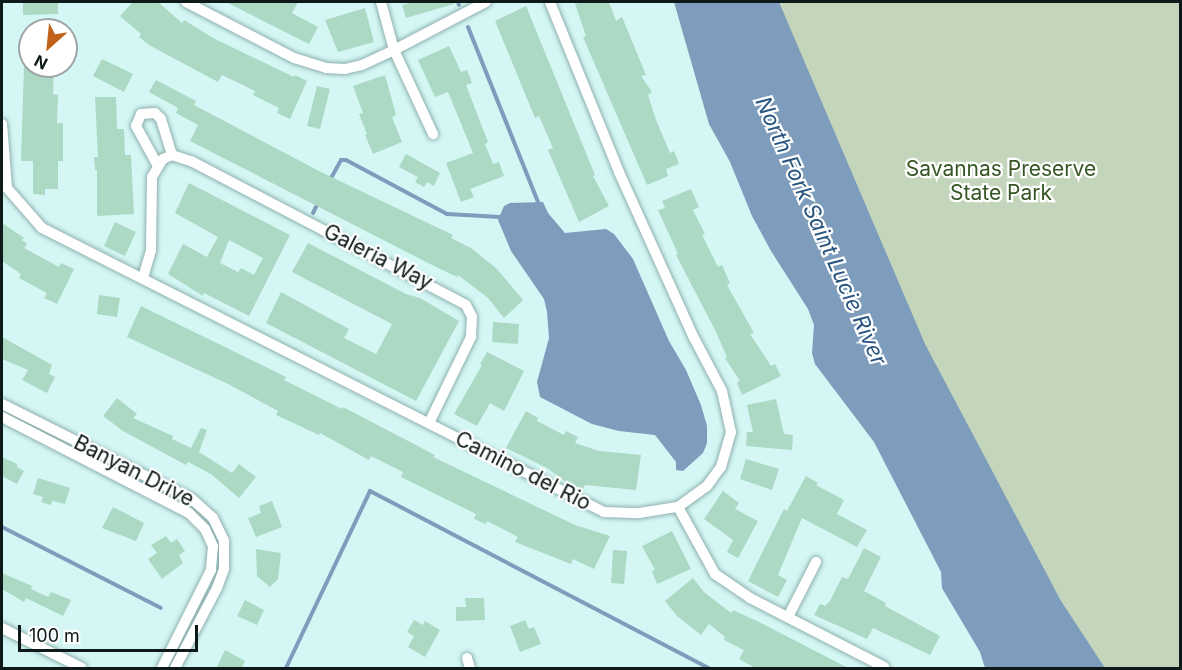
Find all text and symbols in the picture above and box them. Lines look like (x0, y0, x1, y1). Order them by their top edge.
north arrow (18, 18, 78, 78)
text: N (31, 51, 51, 74)
water label: North Fork Saint Lucie River (750, 93, 892, 369)
park label: Savannas Preserve State Park (906, 156, 1096, 206)
street label: Galeria Way (319, 219, 437, 295)
street label: Camino del Rio (451, 426, 595, 516)
street label: Banyan Drive (70, 430, 198, 512)
scale bar (21, 613, 201, 651)
text: 100 m (29, 625, 80, 646)

